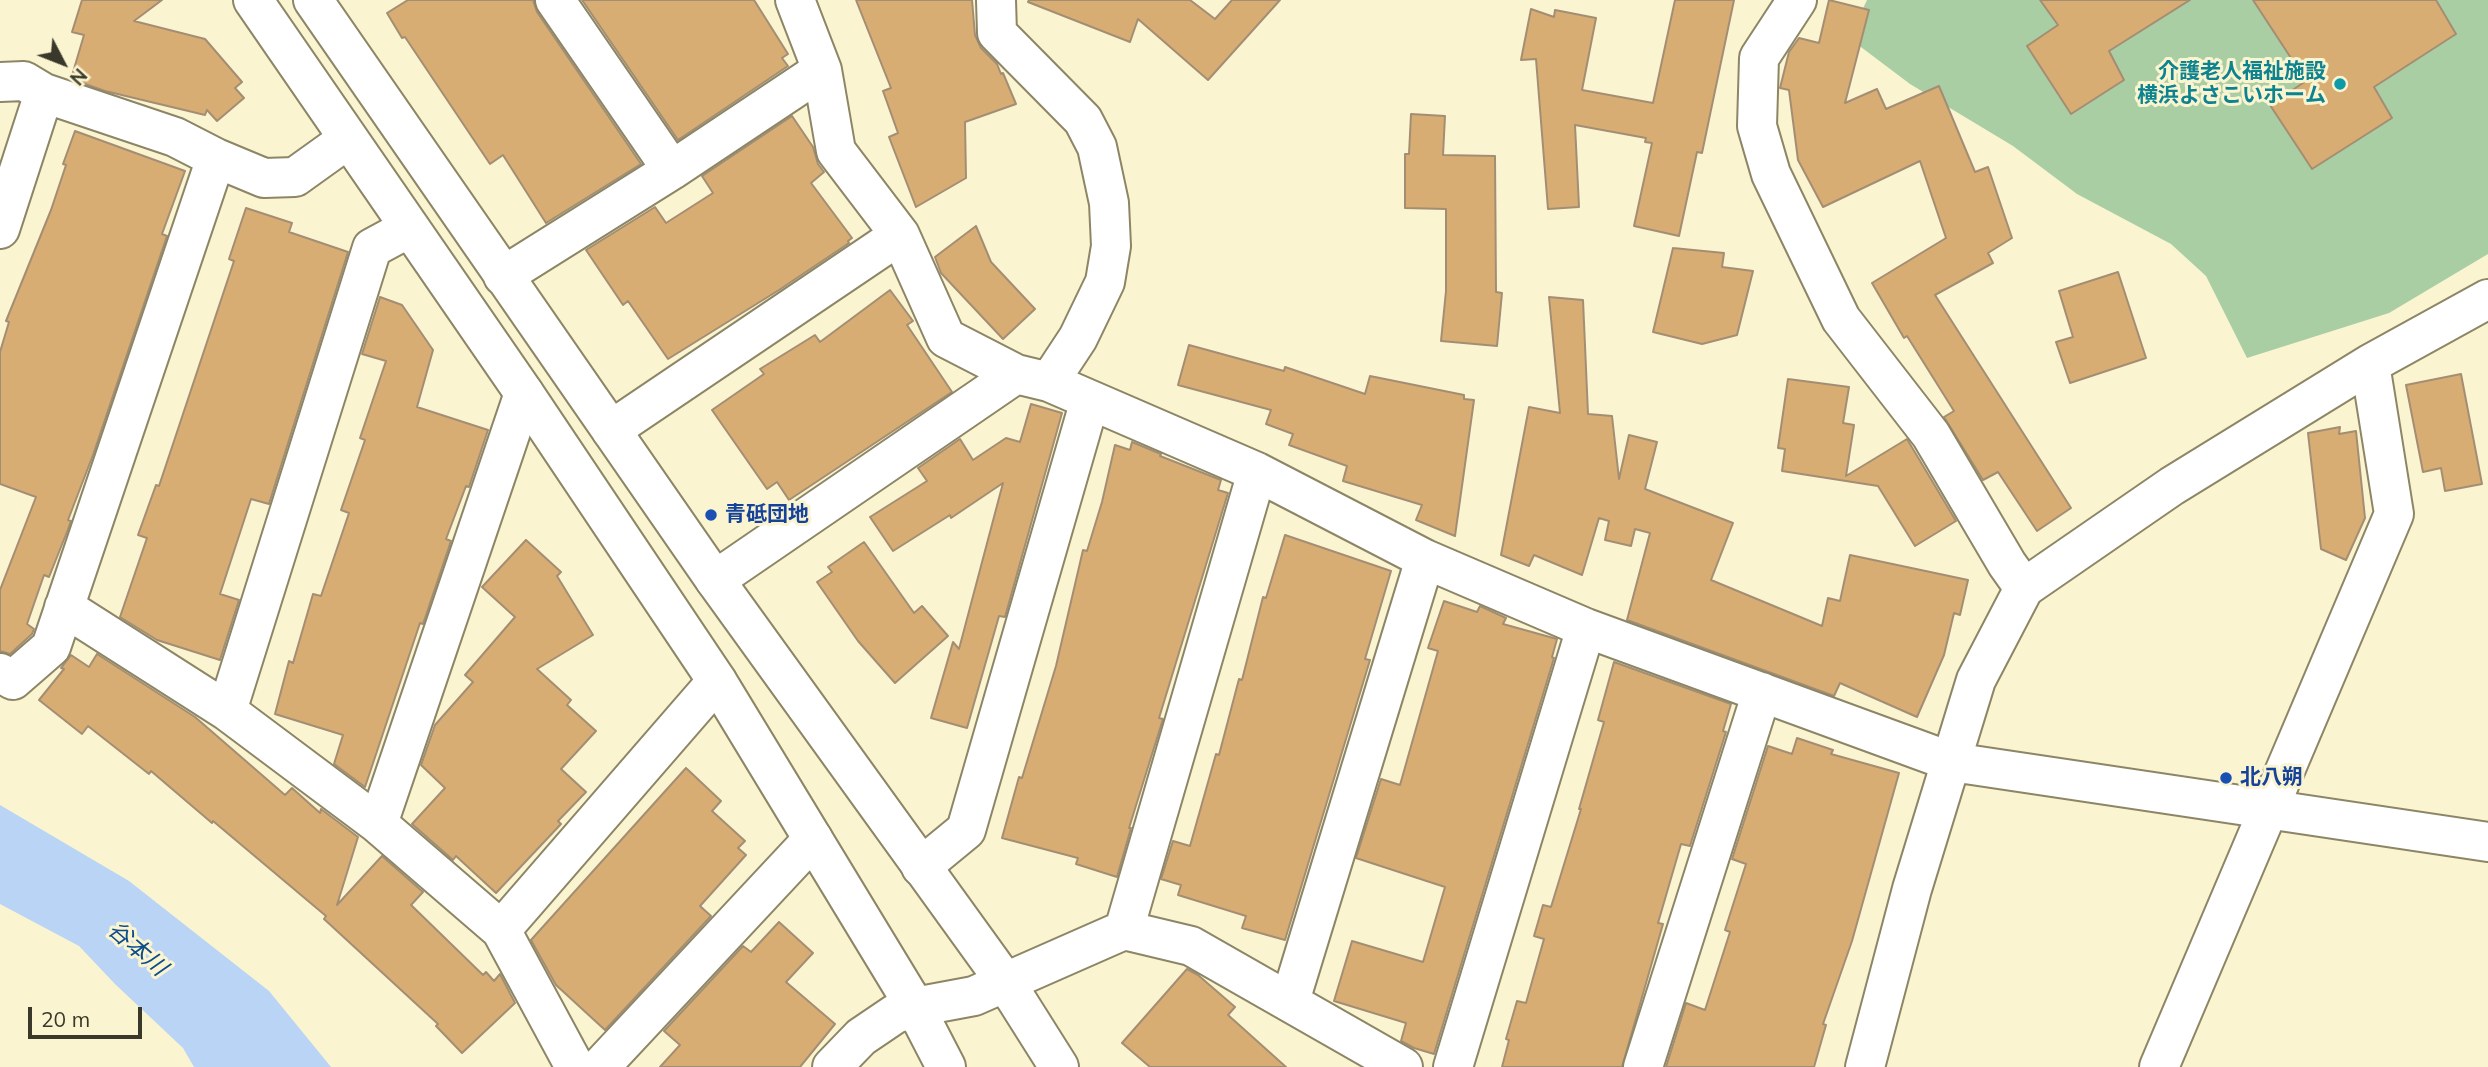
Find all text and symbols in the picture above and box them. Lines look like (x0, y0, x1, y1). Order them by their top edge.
north arrow (28, 28, 98, 98)
place label: 介護老人福祉施設 横浜よさこいホーム (2137, 59, 2326, 109)
text: N (65, 64, 92, 90)
marker: 介護老人福祉施設 横浜よさこいホーム (2332, 76, 2348, 92)
place label: 青砥団地 (725, 502, 809, 528)
marker: 青砥団地 (703, 507, 719, 523)
place label: 北八朔 (2240, 765, 2303, 791)
marker: 北八朔 (2218, 770, 2234, 786)
water label: 谷本川 (102, 916, 172, 982)
scale bar (32, 993, 145, 1038)
text: 20 m (41, 1006, 90, 1032)

